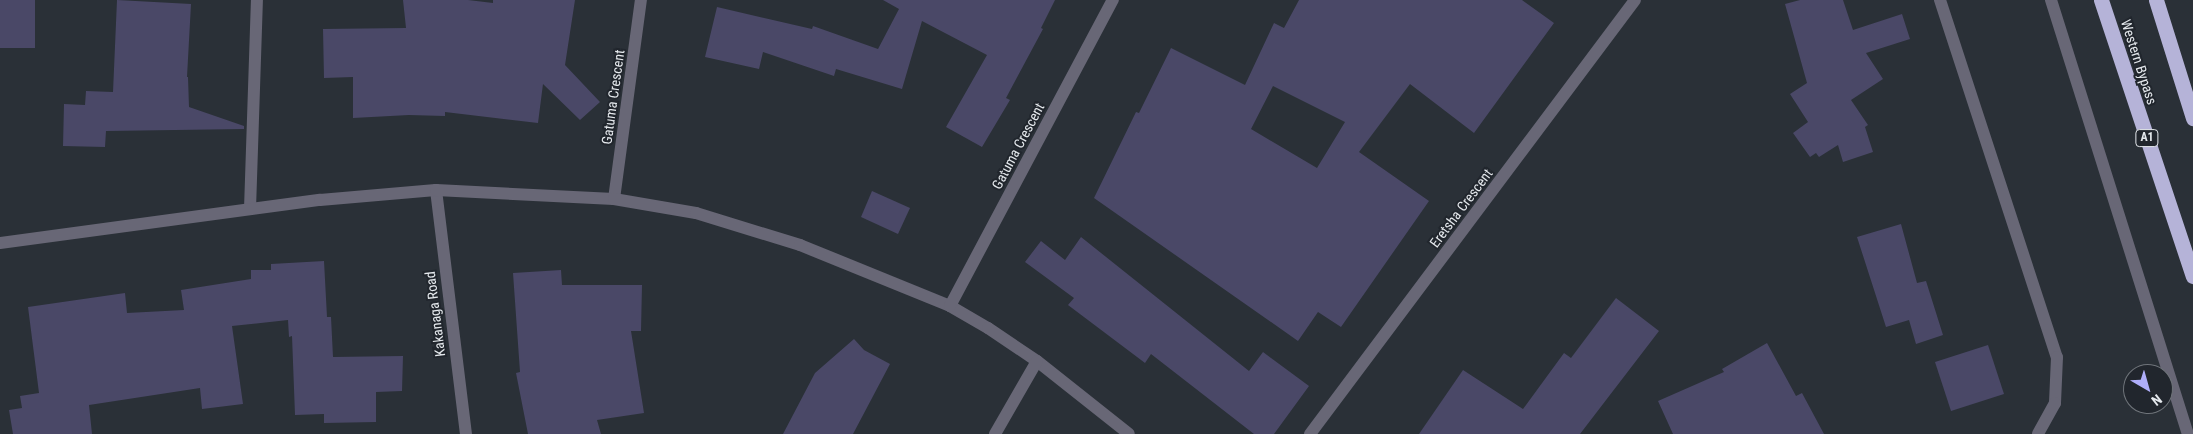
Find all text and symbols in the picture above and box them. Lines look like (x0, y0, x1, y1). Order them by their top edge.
street label: Western Bypass (2117, 17, 2161, 107)
street label: Gatuma Crescent (598, 49, 628, 145)
street label: Gatuma Crescent (988, 100, 1048, 192)
road number: A1 (2134, 128, 2160, 148)
street label: Eretsha Crescent (1426, 165, 1496, 251)
street label: Kakanaga Road (421, 270, 449, 358)
north arrow (2123, 364, 2173, 414)
text: N (2148, 391, 2165, 409)

